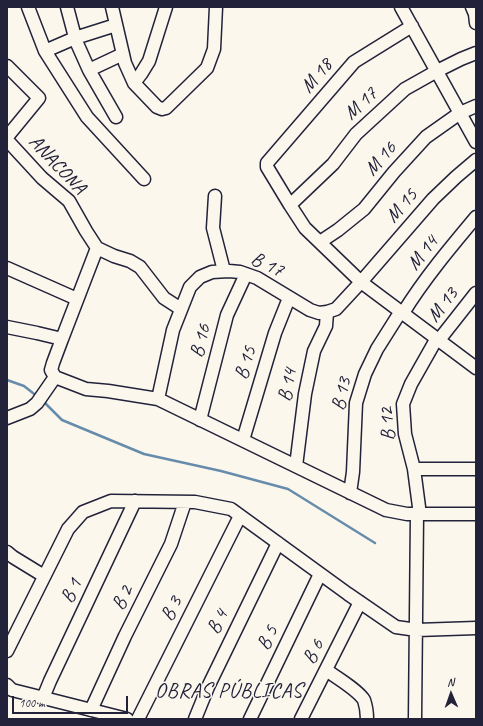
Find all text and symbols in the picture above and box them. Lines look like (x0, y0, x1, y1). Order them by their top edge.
street label: M 18 (296, 54, 338, 98)
street label: M 17 (339, 83, 383, 125)
street label: ANACONA (23, 130, 91, 200)
street label: M 16 (360, 137, 402, 181)
street label: M 15 (381, 184, 423, 228)
street label: M 14 (402, 231, 444, 275)
street label: B 17 (247, 247, 287, 283)
street label: M 13 (422, 283, 464, 327)
street label: B 16 (185, 322, 217, 360)
street label: B 15 (230, 344, 262, 382)
street label: B 14 (273, 367, 303, 403)
street label: B 13 (327, 375, 357, 413)
street label: B 12 (375, 407, 401, 441)
street label: B 1 (56, 575, 88, 607)
street label: B 2 (107, 582, 139, 614)
street label: B 3 (156, 593, 188, 625)
street label: B 4 (202, 606, 234, 638)
street label: B 5 (252, 622, 284, 654)
street label: B 6 (298, 636, 330, 668)
north arrow (431, 674, 471, 714)
text: N (447, 675, 454, 689)
district label: OBRAS PÚBLICAS (154, 678, 304, 704)
scale bar (14, 688, 130, 714)
text: 100 m (19, 695, 45, 711)

